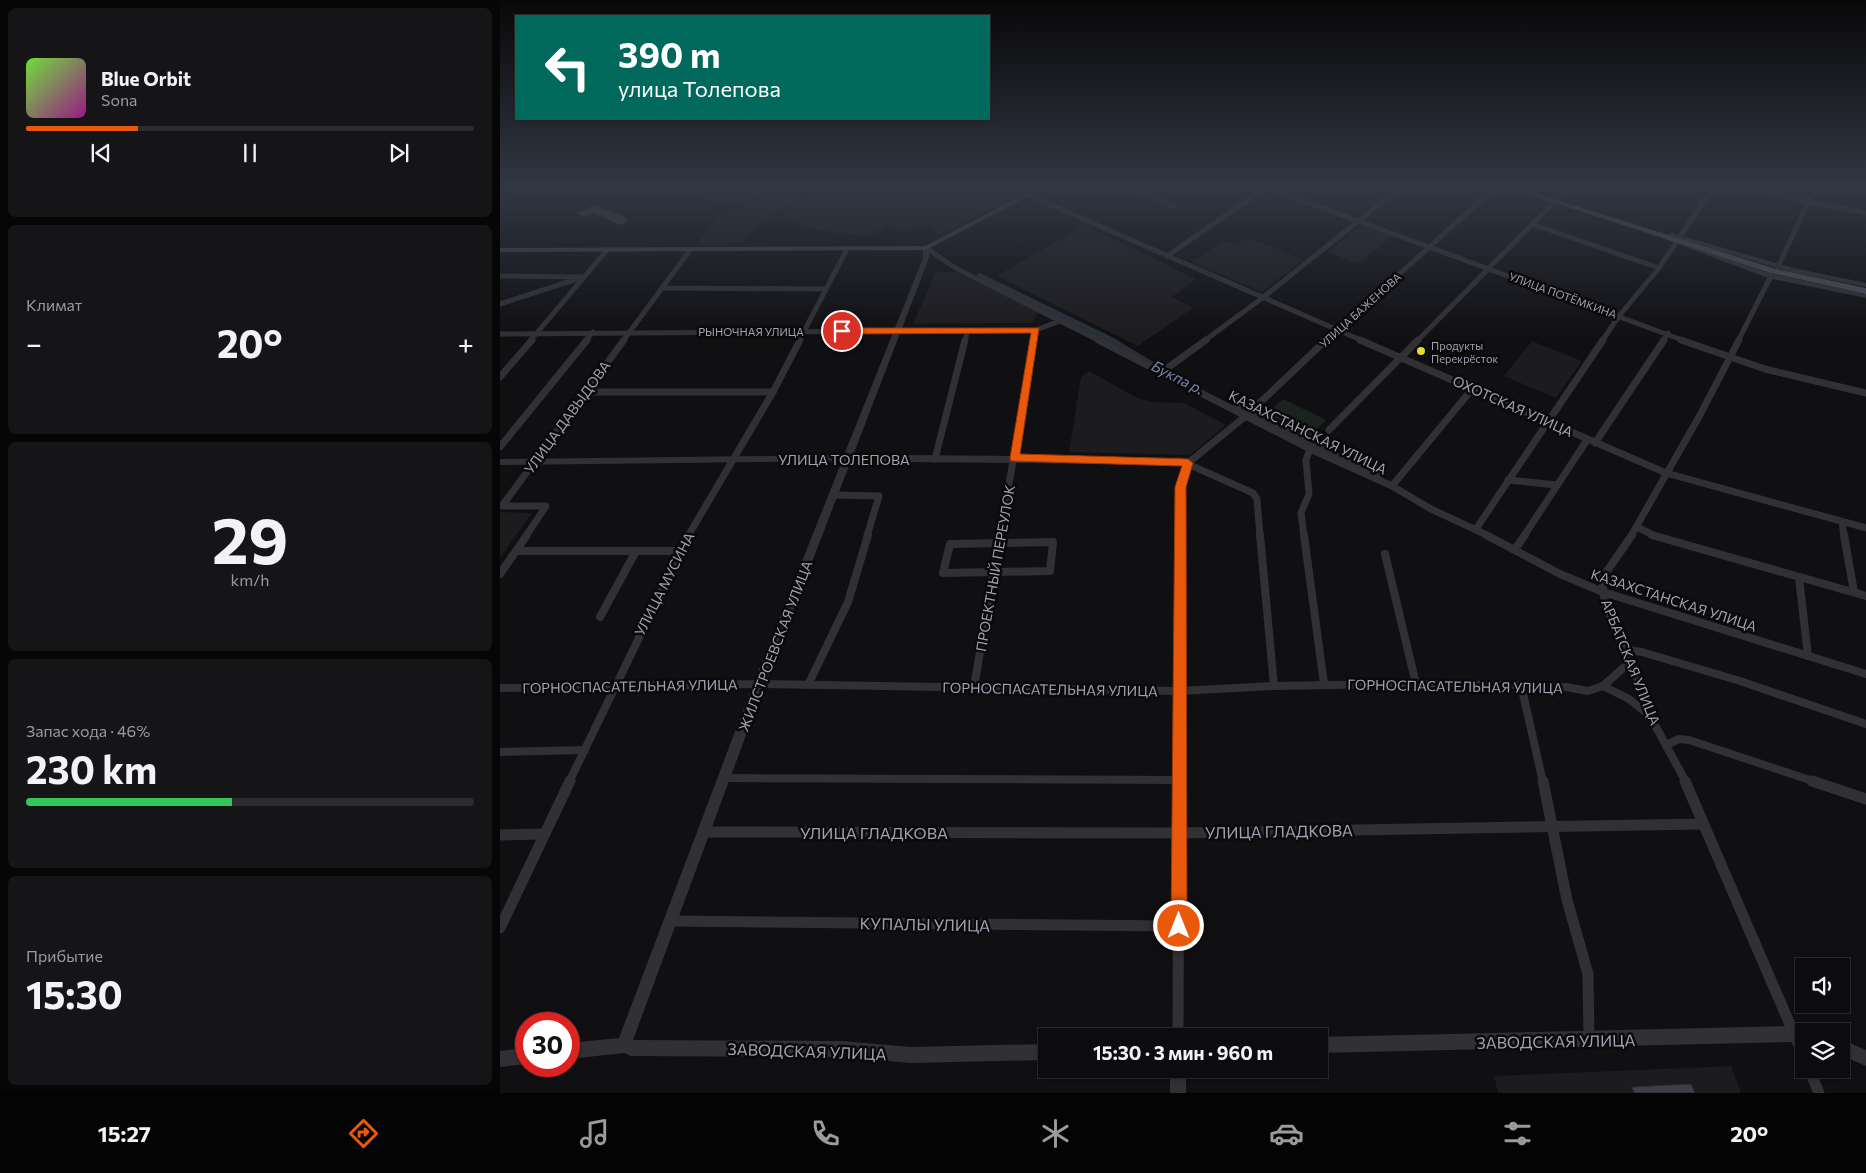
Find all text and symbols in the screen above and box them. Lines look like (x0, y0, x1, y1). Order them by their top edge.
text: 390 m (618, 32, 720, 75)
icon: left (535, 35, 600, 100)
text: Blue Orbit (101, 67, 191, 90)
text: улица Толепова (618, 75, 781, 102)
text: Sona (101, 90, 137, 109)
icon: previous (87, 139, 115, 167)
icon: pause (236, 139, 264, 167)
icon: next (385, 139, 413, 167)
street label: УЛИЦА ПОТЁМКИНА (1507, 269, 1619, 321)
street label: УЛИЦА БАЖЕНОВА (1317, 270, 1404, 350)
text: Климат (26, 295, 82, 314)
pin (821, 310, 863, 352)
icon: arrive (828, 317, 856, 345)
text: 20° (217, 319, 283, 366)
street label: РЫНОЧНАЯ УЛИЦА (698, 325, 804, 338)
text: − (26, 326, 42, 360)
text: + (458, 326, 474, 360)
place label: Продукты Перекрёсток (1431, 339, 1498, 365)
marker: Продукты Перекрёсток (1415, 345, 1427, 357)
water label: Букпа р. (1149, 356, 1207, 398)
street label: УЛИЦА ДАВЫДОВА (520, 357, 614, 477)
street label: ОХОТСКАЯ УЛИЦА (1450, 372, 1576, 440)
street label: КАЗАХСТАНСКАЯ УЛИЦА (1226, 386, 1390, 478)
street label: УЛИЦА ТОЛЕПОВА (778, 451, 910, 468)
street label: ПРОЕКТНЫЙ ПЕРЕУЛОК (972, 483, 1018, 653)
text: 29 (212, 498, 288, 577)
street label: УЛИЦА МУСИНА (631, 529, 698, 639)
street label: ЖИЛСТРОЕВСКАЯ УЛИЦА (734, 558, 816, 734)
street label: КАЗАХСТАНСКАЯ УЛИЦА (1589, 565, 1759, 635)
text: km/h (231, 570, 269, 589)
street label: АРБАТСКАЯ УЛИЦА (1598, 596, 1664, 728)
street label: ГОРНОСПАСАТЕЛЬНАЯ УЛИЦА (522, 676, 738, 696)
street label: ГОРНОСПАСАТЕЛЬНАЯ УЛИЦА (1347, 676, 1563, 696)
street label: ГОРНОСПАСАТЕЛЬНАЯ УЛИЦА (942, 679, 1158, 699)
text: Запас хода · 46% (26, 721, 150, 740)
text: 230 km (26, 745, 157, 792)
street label: УЛИЦА ГЛАДКОВА (1205, 820, 1353, 842)
street label: УЛИЦА ГЛАДКОВА (800, 823, 948, 842)
position arrow (1152, 899, 1204, 951)
street label: КУПАЛЫ УЛИЦА (860, 913, 990, 935)
text: Прибытие (26, 946, 103, 965)
map controls (1795, 958, 1850, 1078)
button: sound (1795, 958, 1850, 1013)
text: 15:30 (26, 970, 123, 1017)
speed limit sign: 30 (515, 1012, 580, 1077)
button: layers (1795, 1023, 1850, 1078)
street label: ЗАВОДСКАЯ УЛИЦА (1476, 1030, 1636, 1052)
street label: ЗАВОДСКАЯ УЛИЦА (727, 1039, 887, 1063)
text: 15:30 · 3 мин · 960 m (1093, 1041, 1273, 1064)
icon: directions (346, 1116, 381, 1151)
icon: music (577, 1116, 612, 1151)
icon: phone (808, 1116, 843, 1151)
icon: climate (1038, 1116, 1073, 1151)
icon: car (1269, 1116, 1304, 1151)
icon: filters (1500, 1116, 1535, 1151)
text: 15:27 (98, 1120, 151, 1147)
text: 20° (1730, 1120, 1768, 1147)

